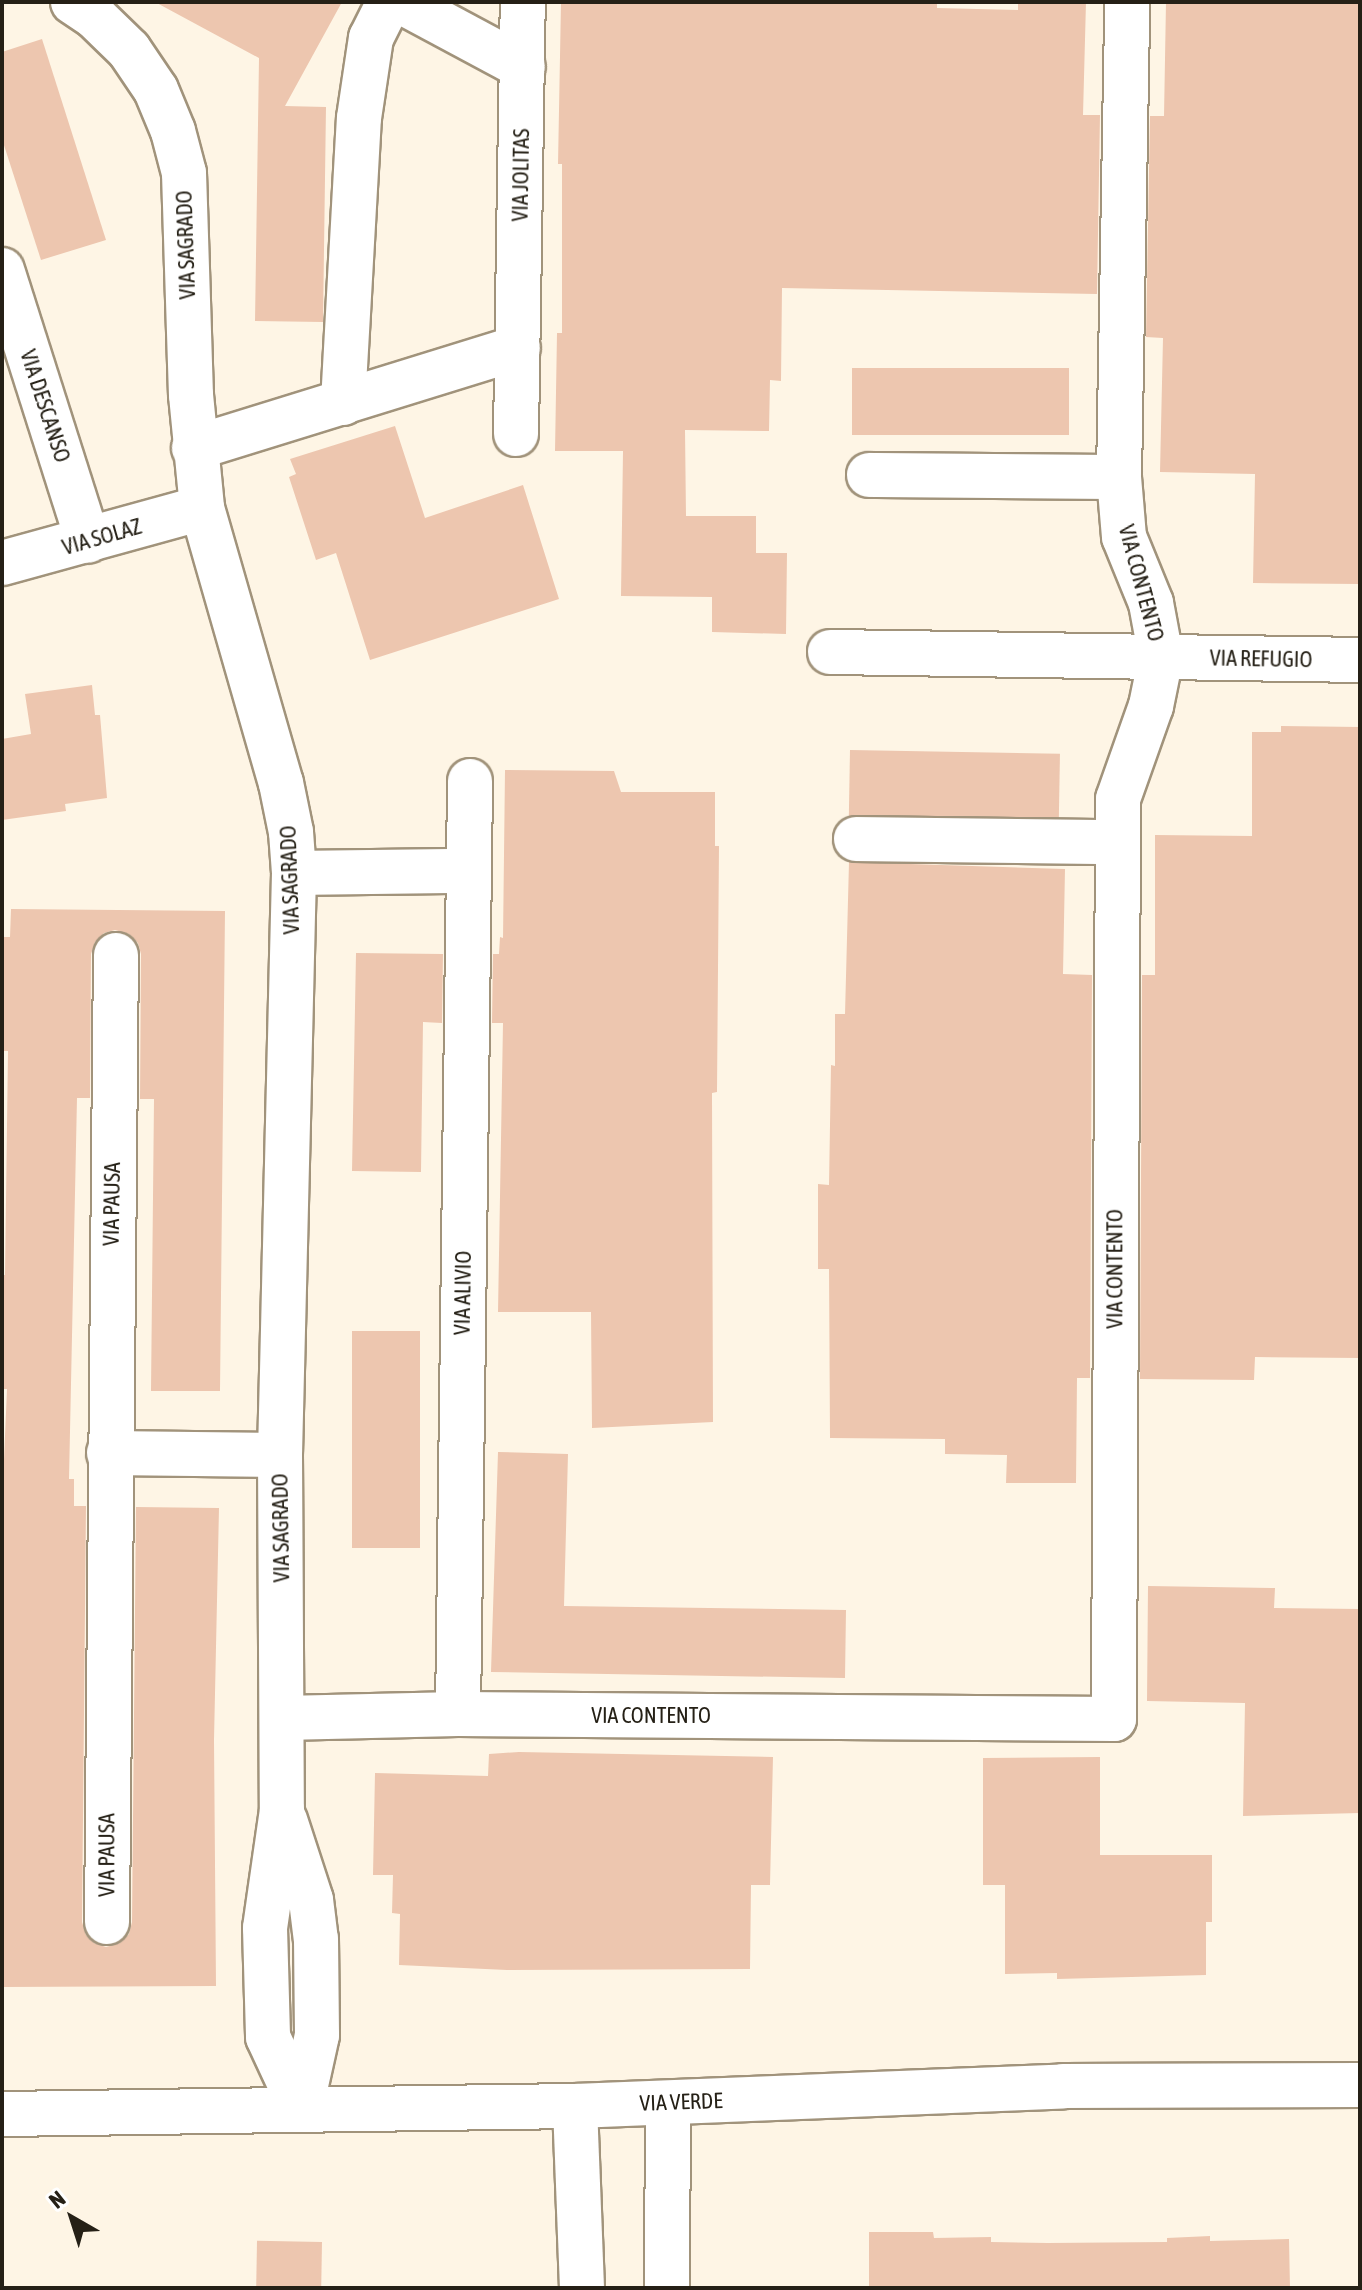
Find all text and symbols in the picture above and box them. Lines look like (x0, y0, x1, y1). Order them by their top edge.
street label: VIA JOLITAS (507, 128, 535, 222)
street label: VIA SAGRADO (171, 190, 201, 300)
street label: VIA DESCANSO (14, 346, 76, 466)
street label: VIA SOLAZ (59, 513, 145, 561)
street label: VIA CONTENTO (1113, 522, 1169, 644)
street label: VIA REFUGIO (1210, 645, 1312, 673)
street label: VIA SAGRADO (275, 825, 305, 935)
street label: VIA PAUSA (98, 1162, 126, 1246)
street label: VIA CONTENTO (1102, 1209, 1128, 1329)
street label: VIA ALIVIO (449, 1251, 477, 1335)
street label: VIA SAGRADO (267, 1473, 295, 1583)
street label: VIA CONTENTO (591, 1703, 711, 1729)
street label: VIA PAUSA (94, 1813, 120, 1897)
street label: VIA VERDE (639, 2087, 723, 2117)
north arrow (32, 2178, 112, 2258)
text: N (44, 2185, 70, 2214)

